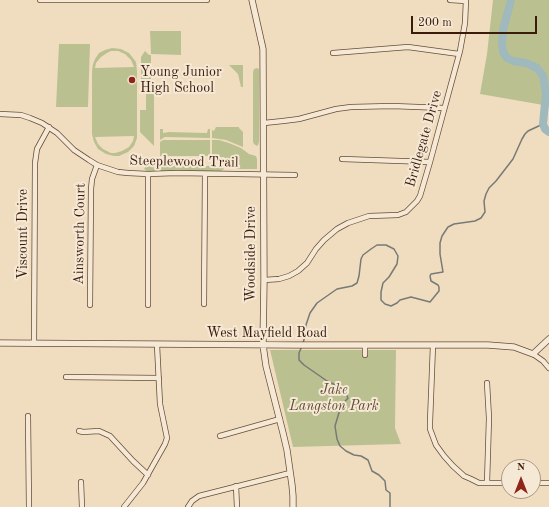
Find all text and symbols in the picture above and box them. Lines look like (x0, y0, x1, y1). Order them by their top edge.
scale bar (413, 8, 539, 34)
text: 200 m (418, 17, 452, 29)
place label: Young Junior High School (140, 64, 222, 96)
marker: Young Junior High School (127, 75, 137, 85)
street label: Bridlegate Drive (402, 89, 446, 189)
street label: Steeplewood Trail (129, 153, 239, 171)
street label: Ainsworth Court (71, 183, 89, 285)
street label: Viscount Drive (15, 189, 31, 279)
street label: Woodside Drive (243, 206, 259, 302)
street label: West Mayfield Road (207, 325, 327, 341)
park label: Jake Langston Park (289, 382, 379, 414)
north arrow (501, 459, 541, 499)
text: N (517, 462, 525, 473)

